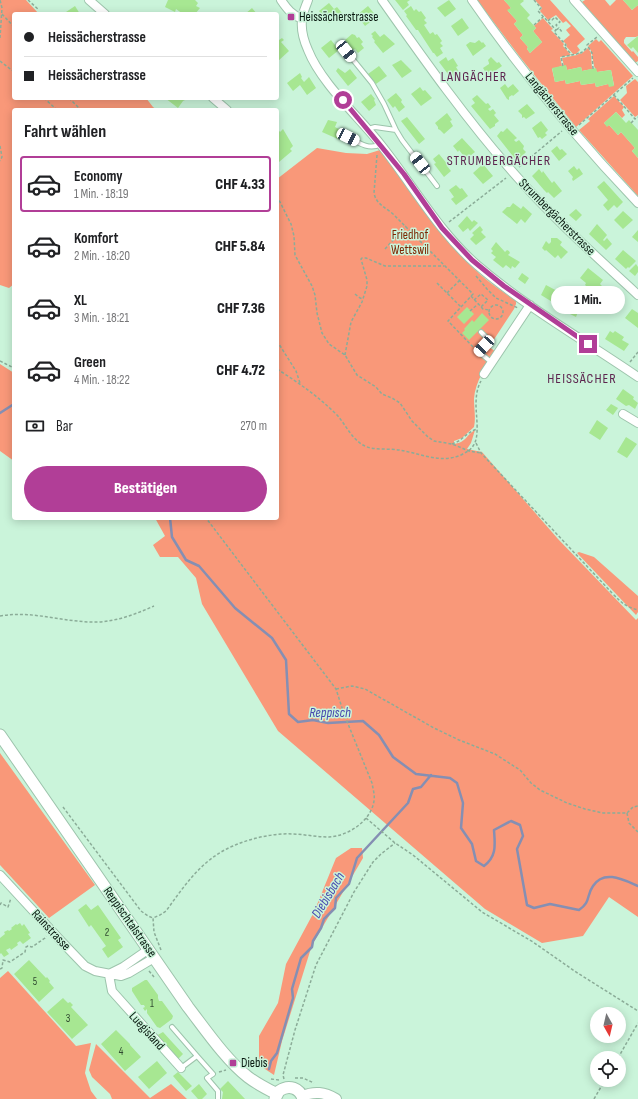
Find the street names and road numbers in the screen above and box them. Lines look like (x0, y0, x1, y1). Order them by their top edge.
street label: Langächerstrasse (522, 69, 582, 139)
street label: Strumbergächerstrasse (515, 175, 599, 259)
street label: Reppischtalstrasse (100, 884, 160, 960)
street label: Rainstrasse (28, 906, 74, 954)
street label: Luegisland (126, 1008, 168, 1054)

